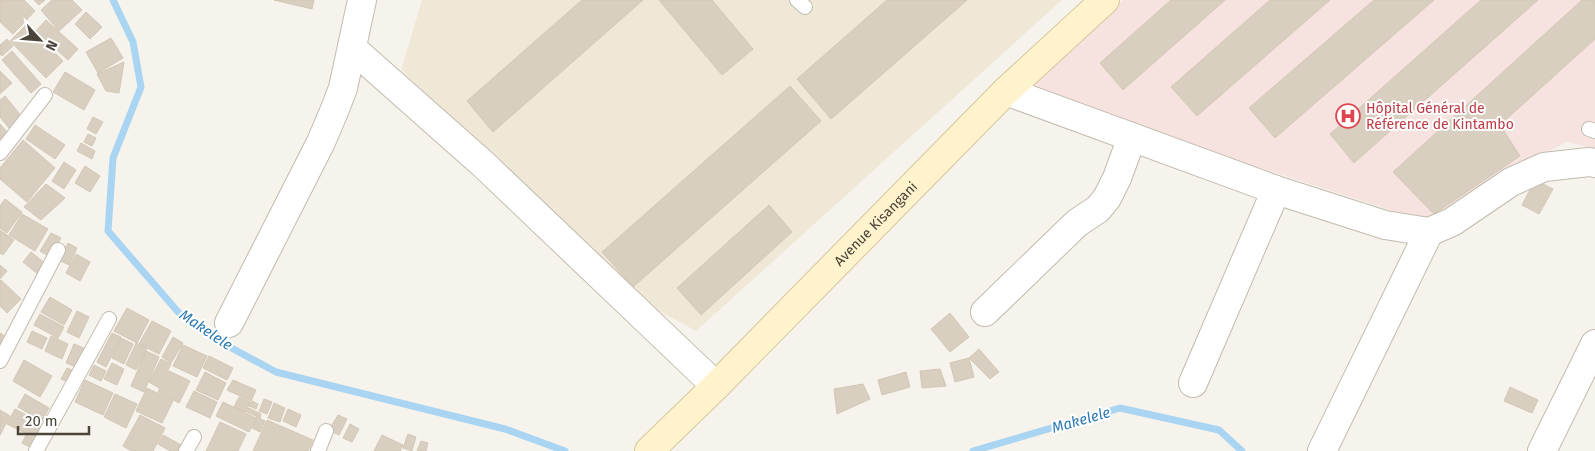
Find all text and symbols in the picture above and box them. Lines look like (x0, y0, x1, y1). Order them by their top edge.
north arrow (15, 15, 65, 65)
text: N (42, 38, 61, 53)
place label: Hôpital Général de Référence de Kintambo (1366, 100, 1514, 133)
hospital icon: Hôpital Général de Référence de Kintambo (1335, 103, 1361, 129)
street label: Avenue Kisangani (830, 178, 921, 269)
water label: Makelele (176, 306, 236, 354)
water label: Makelele (1050, 403, 1113, 437)
scale bar (18, 404, 89, 436)
text: 20 m (25, 412, 58, 430)

